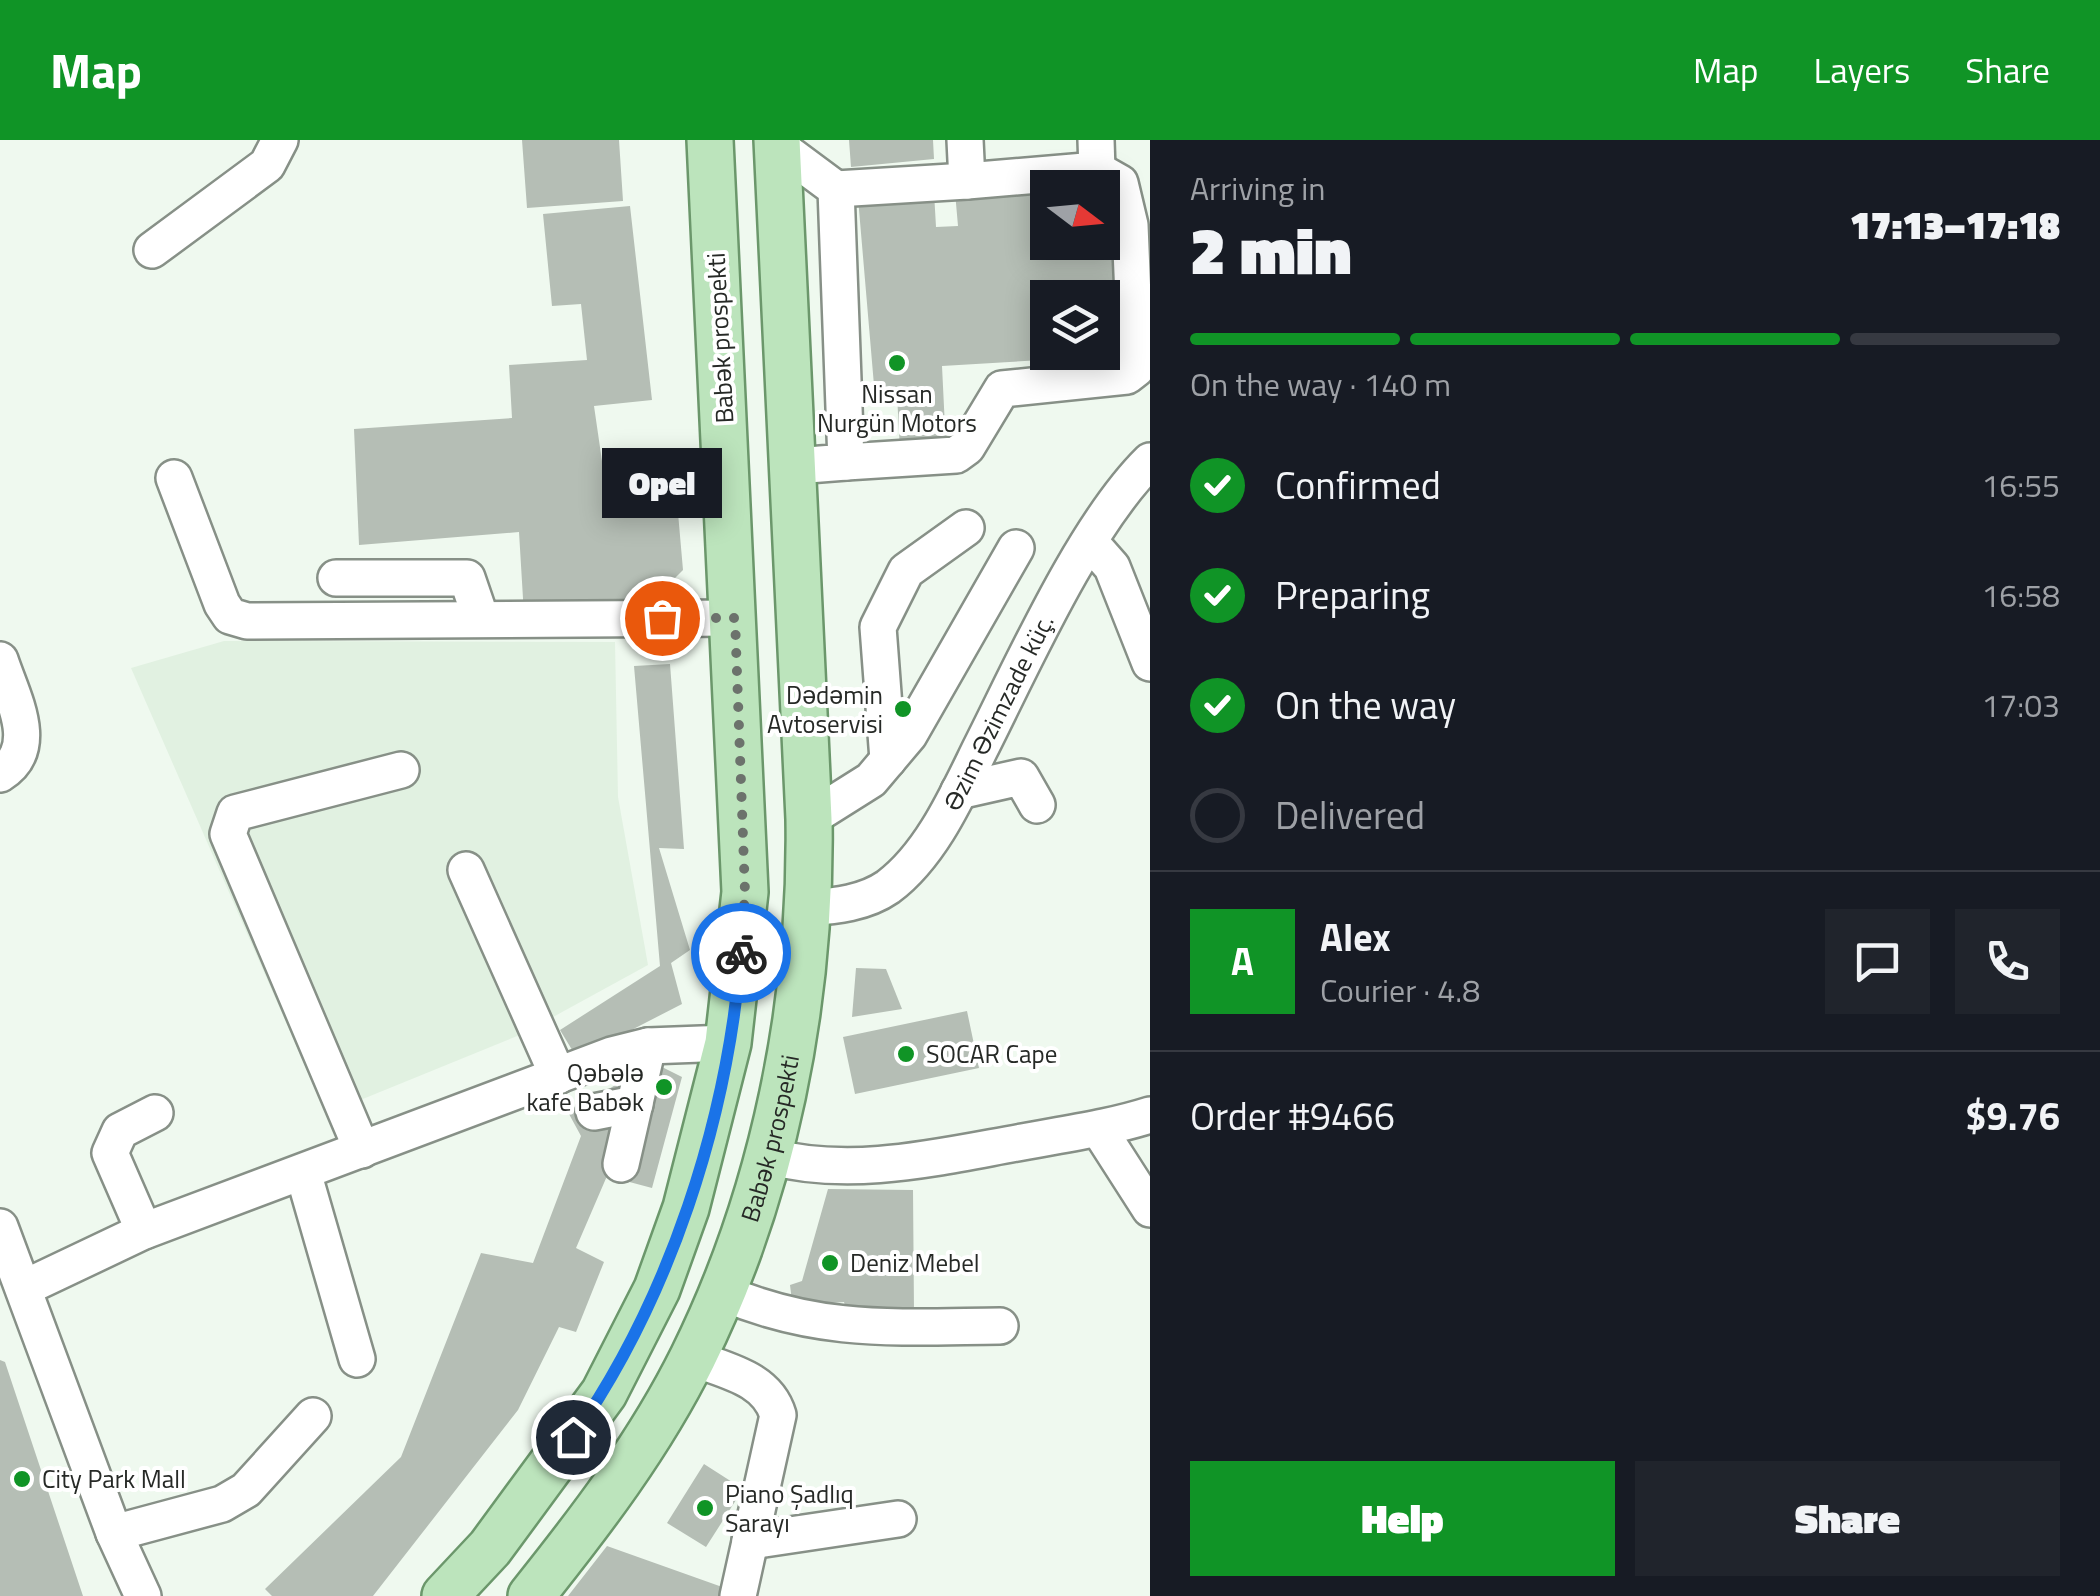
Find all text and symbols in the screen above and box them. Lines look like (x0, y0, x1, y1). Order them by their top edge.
text: Map (50, 34, 142, 107)
text: Map (1693, 43, 1758, 97)
text: Layers (1813, 43, 1910, 97)
text: Share (1965, 43, 2050, 97)
text: Arriving in (1190, 164, 1326, 212)
north arrow (1030, 170, 1120, 260)
map controls (1030, 170, 1120, 370)
text: 17:13–17:18 (1850, 196, 2060, 254)
text: 2 min (1190, 200, 1351, 299)
street label: Babək prospekti (697, 252, 743, 424)
button: layers (1030, 280, 1120, 370)
marker: Nissan Nurgün Motors (886, 352, 908, 374)
text: On the way · 140 m (1190, 360, 1451, 408)
place label: Nissan Nurgün Motors (817, 375, 977, 442)
callout: Opel (602, 448, 722, 518)
text: Confirmed (1275, 456, 1441, 514)
icon: check (1190, 458, 1245, 513)
text: Opel (629, 459, 695, 507)
text: 16:55 (1981, 461, 2060, 509)
text: Preparing (1275, 566, 1430, 624)
icon: check (1190, 568, 1245, 623)
text: 16:58 (1981, 571, 2060, 619)
pin (620, 576, 705, 661)
icon: bag (635, 591, 690, 646)
street label: Əzim Əzimzade küç. (933, 607, 1063, 818)
place label: Dədəmin Avtoservisi (767, 676, 883, 743)
text: On the way (1275, 676, 1456, 734)
icon: check (1190, 678, 1245, 733)
text: 17:03 (1981, 681, 2060, 729)
marker: Dədəmin Avtoservisi (892, 698, 914, 720)
text: Delivered (1275, 786, 1425, 844)
courier (691, 903, 791, 1003)
text: Alex (1320, 908, 1391, 966)
button: chat (1825, 909, 1930, 1014)
button: phone (1955, 909, 2060, 1014)
icon: bike (714, 926, 769, 981)
text: A (1231, 932, 1254, 990)
text: Courier · 4.8 (1320, 966, 1480, 1014)
place label: SOCAR Cape (926, 1035, 1057, 1073)
marker: SOCAR Cape (895, 1043, 917, 1065)
street label: Babək prospekti (731, 1052, 809, 1227)
place label: Qəbələ kafe Babək (526, 1054, 644, 1121)
marker: Qəbələ kafe Babək (653, 1076, 675, 1098)
text: Order #9466 (1190, 1087, 1395, 1145)
text: $9.76 (1965, 1087, 2060, 1145)
place label: Deniz Mebel (850, 1244, 980, 1282)
marker: Deniz Mebel (819, 1252, 841, 1274)
pin (531, 1395, 616, 1480)
icon: home (546, 1410, 601, 1465)
place label: City Park Mall (42, 1460, 186, 1498)
button: Help (1190, 1461, 1615, 1576)
button: Share (1635, 1461, 2060, 1576)
marker: City Park Mall (11, 1468, 33, 1490)
place label: Piano Şadlıq Sarayı (725, 1475, 854, 1542)
marker: Piano Şadlıq Sarayı (694, 1497, 716, 1519)

